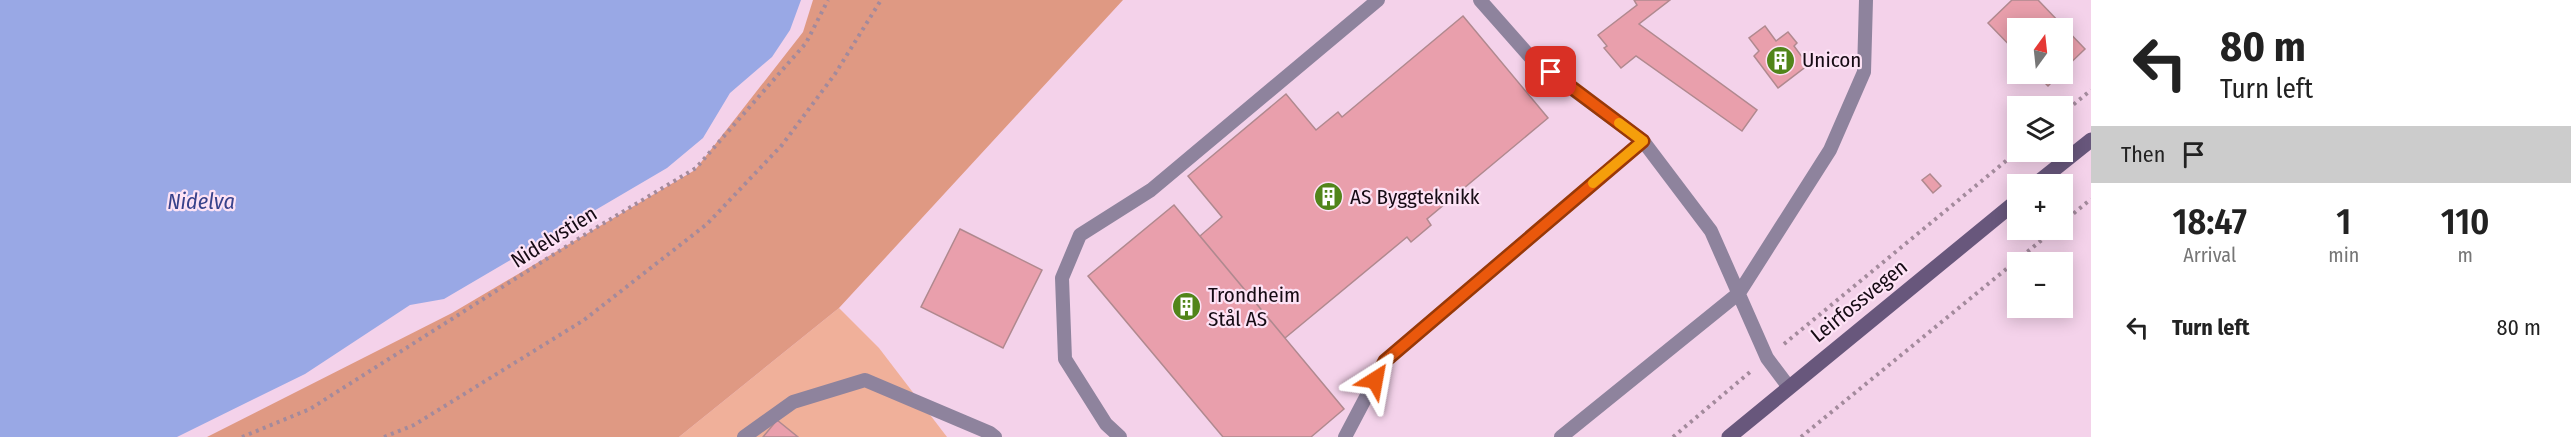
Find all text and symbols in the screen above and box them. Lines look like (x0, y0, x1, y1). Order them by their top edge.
north arrow (2007, 18, 2073, 84)
map controls (2007, 18, 2073, 318)
text: 80 m (2220, 22, 2306, 72)
icon: left (2121, 24, 2199, 102)
building icon: Unicon (1765, 44, 1797, 76)
pin (1525, 46, 1576, 97)
place label: Unicon (1802, 47, 1861, 73)
icon: arrive (1534, 55, 1567, 88)
text: Turn left (2220, 73, 2313, 105)
button: layers (2007, 96, 2073, 162)
icon: arrive (2177, 138, 2210, 171)
text: Then (2121, 141, 2165, 168)
button: + (2007, 174, 2073, 240)
building icon: AS Byggteknikk (1313, 181, 1345, 213)
place label: AS Byggteknikk (1350, 184, 1480, 210)
water label: Nidelva (167, 188, 235, 215)
street label: Nidelvstien (506, 200, 602, 274)
text: 18:47 (2172, 200, 2247, 244)
text: 1 (2336, 200, 2351, 244)
text: 110 (2441, 200, 2490, 244)
text: Arrival (2183, 243, 2236, 267)
text: min (2328, 243, 2359, 267)
text: m (2457, 243, 2473, 267)
button: − (2007, 252, 2073, 318)
street label: Leirfossvegen (1805, 254, 1913, 348)
place label: Trondheim Stål AS (1208, 282, 1300, 332)
building icon: Trondheim Stål AS (1171, 291, 1203, 323)
icon: left (2121, 311, 2154, 344)
text: Turn left (2172, 314, 2250, 341)
text: 80 m (2496, 314, 2541, 341)
position arrow (1343, 348, 1407, 412)

